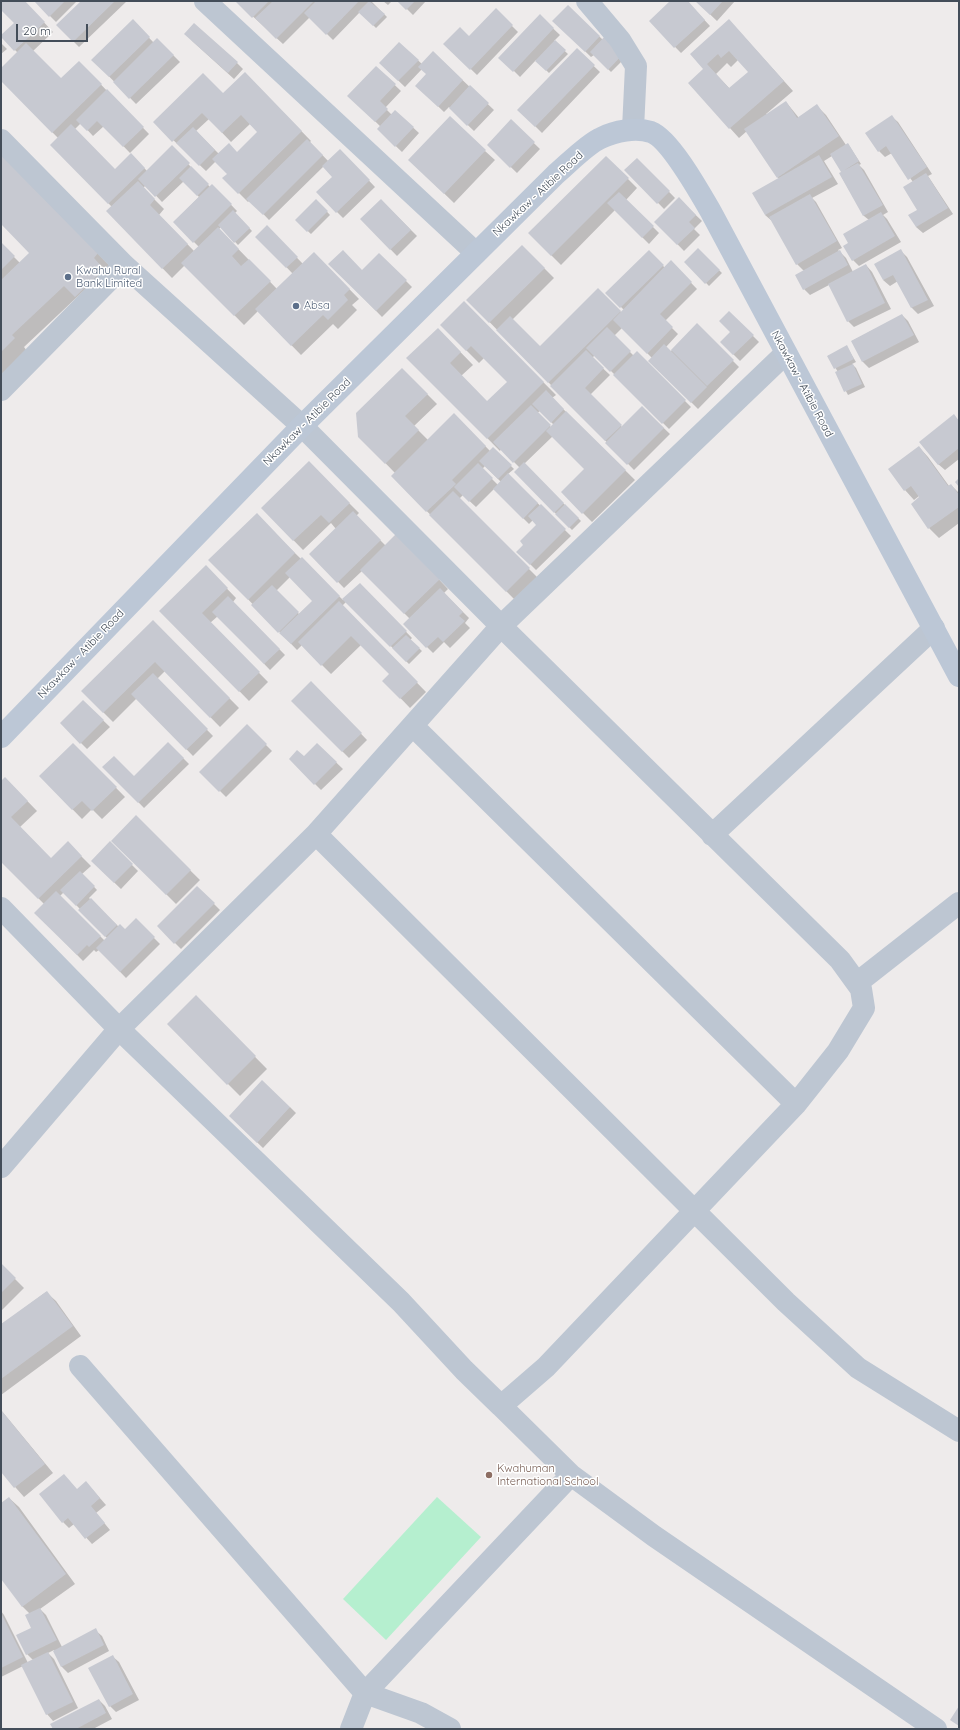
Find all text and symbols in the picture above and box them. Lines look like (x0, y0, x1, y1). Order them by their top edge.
scale bar (18, 16, 90, 42)
text: 20 m (23, 23, 51, 38)
street label: Nkawkaw - Atibie Road (490, 149, 586, 239)
place label: Kwahu Rural Bank Limited (76, 264, 142, 290)
marker: Kwahu Rural Bank Limited (63, 272, 73, 282)
place label: Absa (304, 299, 330, 313)
marker: Absa (291, 301, 301, 311)
street label: Nkawkaw - Atibie Road (768, 329, 836, 439)
street label: Nkawkaw - Atibie Road (260, 375, 354, 469)
street label: Nkawkaw - Atibie Road (35, 607, 127, 701)
place label: Kwahuman International School (497, 1462, 598, 1488)
marker: Kwahuman International School (484, 1470, 494, 1480)

